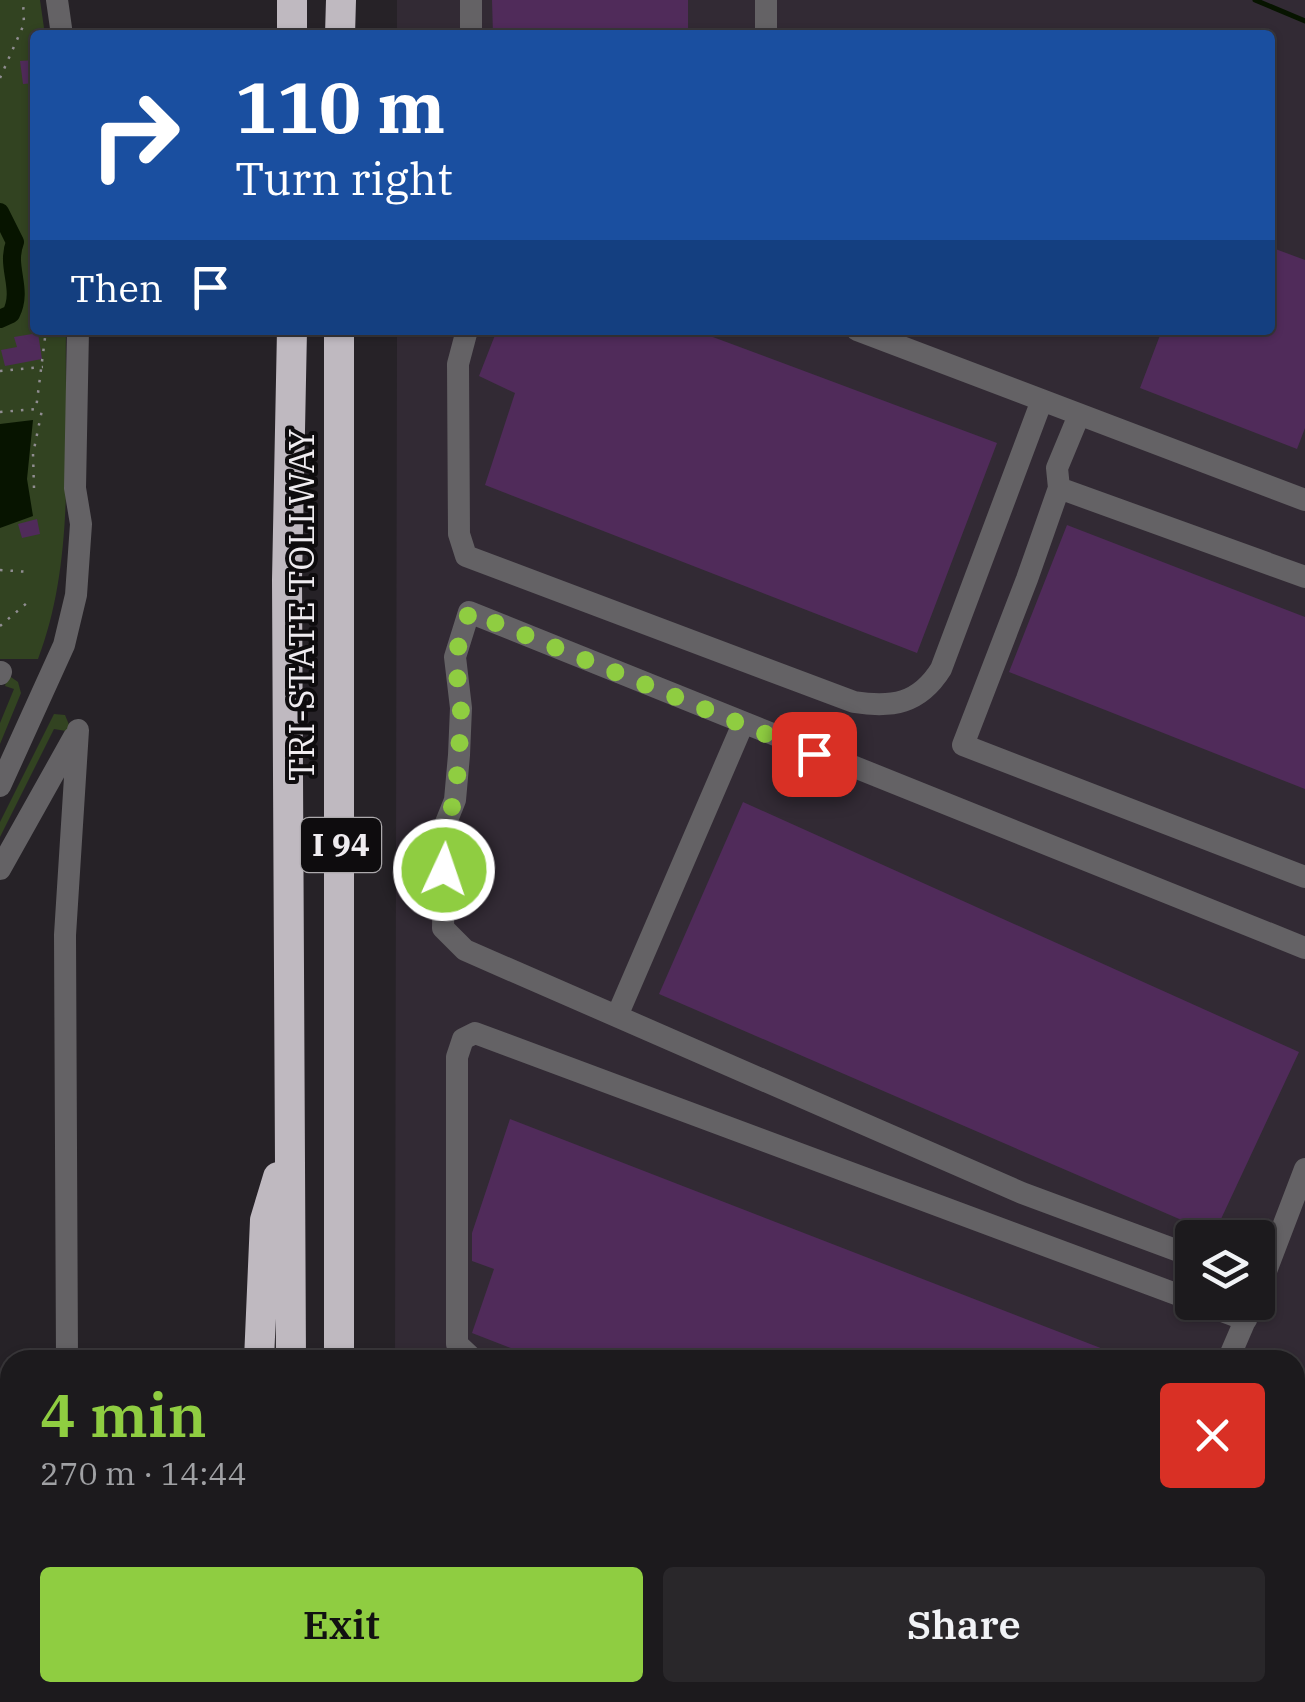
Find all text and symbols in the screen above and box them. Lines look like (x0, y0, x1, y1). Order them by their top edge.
text: 110 m (235, 61, 445, 152)
icon: right (70, 70, 200, 200)
text: Turn right (235, 149, 453, 207)
icon: arrive (183, 260, 238, 315)
text: Then (70, 263, 163, 312)
street label: TRI-STATE TOLLWAY (278, 429, 324, 781)
pin (772, 712, 857, 797)
icon: arrive (787, 727, 842, 782)
road number: I 94 (301, 818, 381, 872)
position arrow (392, 818, 496, 922)
map controls (1175, 1220, 1275, 1320)
button: layers (1175, 1220, 1275, 1320)
text: 4 min (40, 1375, 207, 1454)
button: close (1160, 1383, 1265, 1488)
text: 270 m · 14:44 (40, 1452, 247, 1494)
button: Exit (40, 1567, 643, 1682)
button: Share (663, 1567, 1265, 1682)

